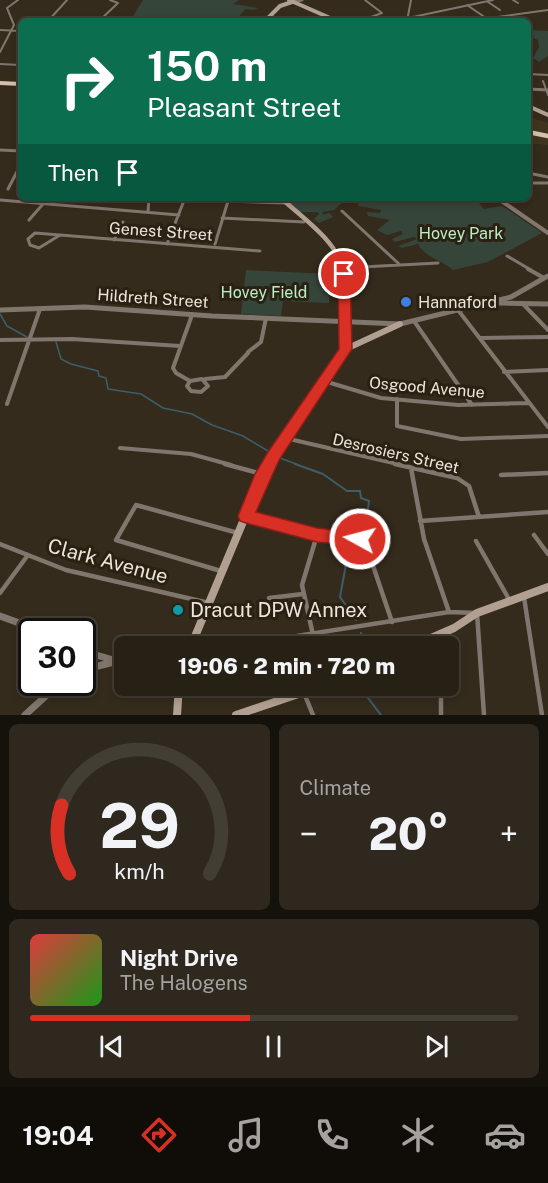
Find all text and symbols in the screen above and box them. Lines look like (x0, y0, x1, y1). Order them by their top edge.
text: 150 m (147, 41, 267, 90)
icon: right (48, 42, 126, 120)
text: Pleasant Street (147, 91, 341, 123)
icon: arrive (111, 156, 144, 189)
text: Then (48, 160, 99, 186)
street label: Genest Street (109, 218, 213, 245)
park label: Hovey Park (419, 224, 503, 243)
pin (318, 248, 369, 299)
icon: arrive (327, 257, 360, 290)
park label: Hovey Field (221, 283, 307, 302)
street label: Hildreth Street (97, 285, 209, 312)
place label: Hannaford (418, 293, 497, 312)
marker: Hannaford (399, 295, 413, 309)
street label: Osgood Avenue (368, 373, 486, 402)
street label: Desrosiers Street (331, 430, 461, 477)
position arrow (328, 507, 392, 571)
street label: Clark Avenue (45, 533, 171, 589)
place label: Dracut DPW Annex (190, 598, 367, 622)
marker: Dracut DPW Annex (171, 603, 185, 617)
speed limit sign: 30 (18, 618, 96, 696)
text: 19:06 · 2 min · 720 m (178, 653, 395, 679)
text: Climate (300, 776, 371, 800)
text: 29 (99, 789, 180, 862)
text: 20° (368, 807, 449, 860)
text: − (300, 815, 318, 853)
text: + (500, 815, 518, 853)
text: km/h (114, 859, 164, 884)
text: Night Drive (120, 945, 238, 971)
text: The Halogens (120, 971, 248, 995)
icon: previous (95, 1030, 128, 1063)
icon: pause (257, 1030, 290, 1063)
icon: next (420, 1030, 453, 1063)
icon: directions (138, 1114, 180, 1156)
icon: music (225, 1114, 267, 1156)
icon: phone (311, 1114, 353, 1156)
icon: climate (397, 1114, 439, 1156)
icon: car (484, 1114, 526, 1156)
text: 19:04 (22, 1119, 94, 1151)

